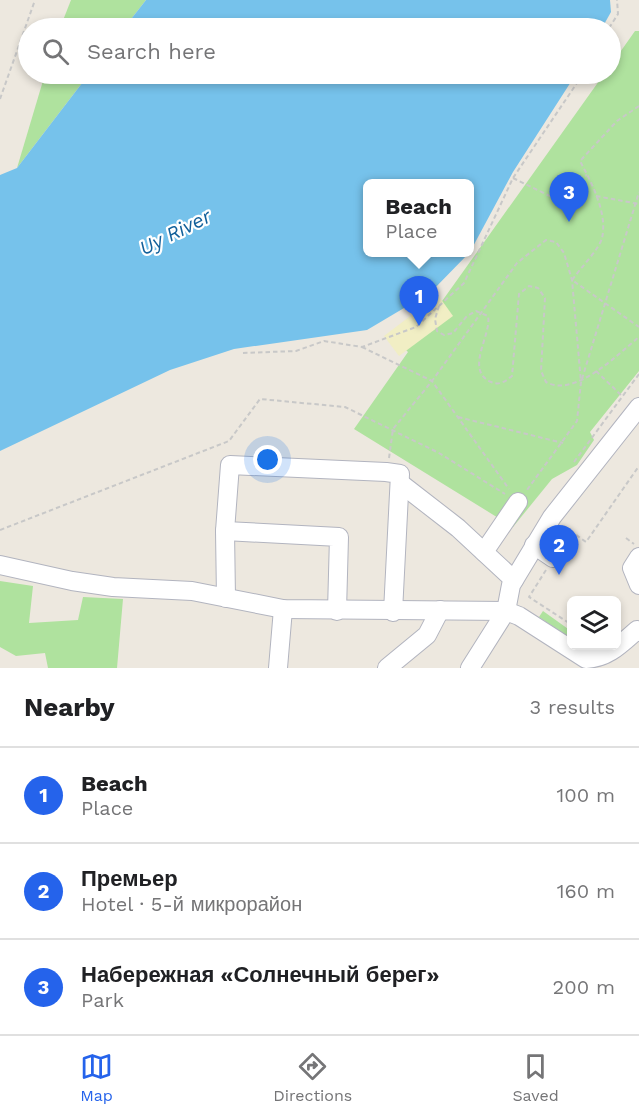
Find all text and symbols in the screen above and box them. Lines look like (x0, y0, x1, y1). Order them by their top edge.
search box (18, 18, 621, 84)
icon: search (39, 35, 72, 68)
text: Search here (87, 39, 216, 64)
pin: 3 (550, 172, 588, 222)
popup (363, 179, 474, 257)
text: Beach (385, 194, 452, 219)
water label: Uy River (135, 203, 216, 260)
text: Place (385, 219, 438, 243)
pin: 1 (400, 276, 438, 326)
your location (253, 445, 282, 474)
pin: 2 (540, 526, 578, 575)
map controls (567, 596, 621, 650)
button: layers (567, 596, 621, 650)
text: Nearby (24, 692, 115, 722)
text: 3 results (530, 695, 615, 719)
text: Beach (81, 771, 148, 796)
text: 1 (39, 783, 48, 807)
text: 100 m (556, 783, 615, 807)
text: Place (81, 796, 133, 820)
text: Премьер (81, 866, 178, 891)
text: 2 (38, 879, 49, 903)
text: 160 m (557, 879, 615, 903)
text: Hotel · 5-й микрорайон (81, 892, 302, 916)
text: Набережная «Солнечный берег» (81, 962, 439, 987)
text: 3 (38, 975, 49, 999)
text: 200 m (553, 975, 615, 999)
text: Park (81, 988, 124, 1012)
tab: Map (80, 1050, 113, 1105)
tab: Directions (273, 1050, 352, 1105)
tab: Saved (512, 1050, 559, 1105)

